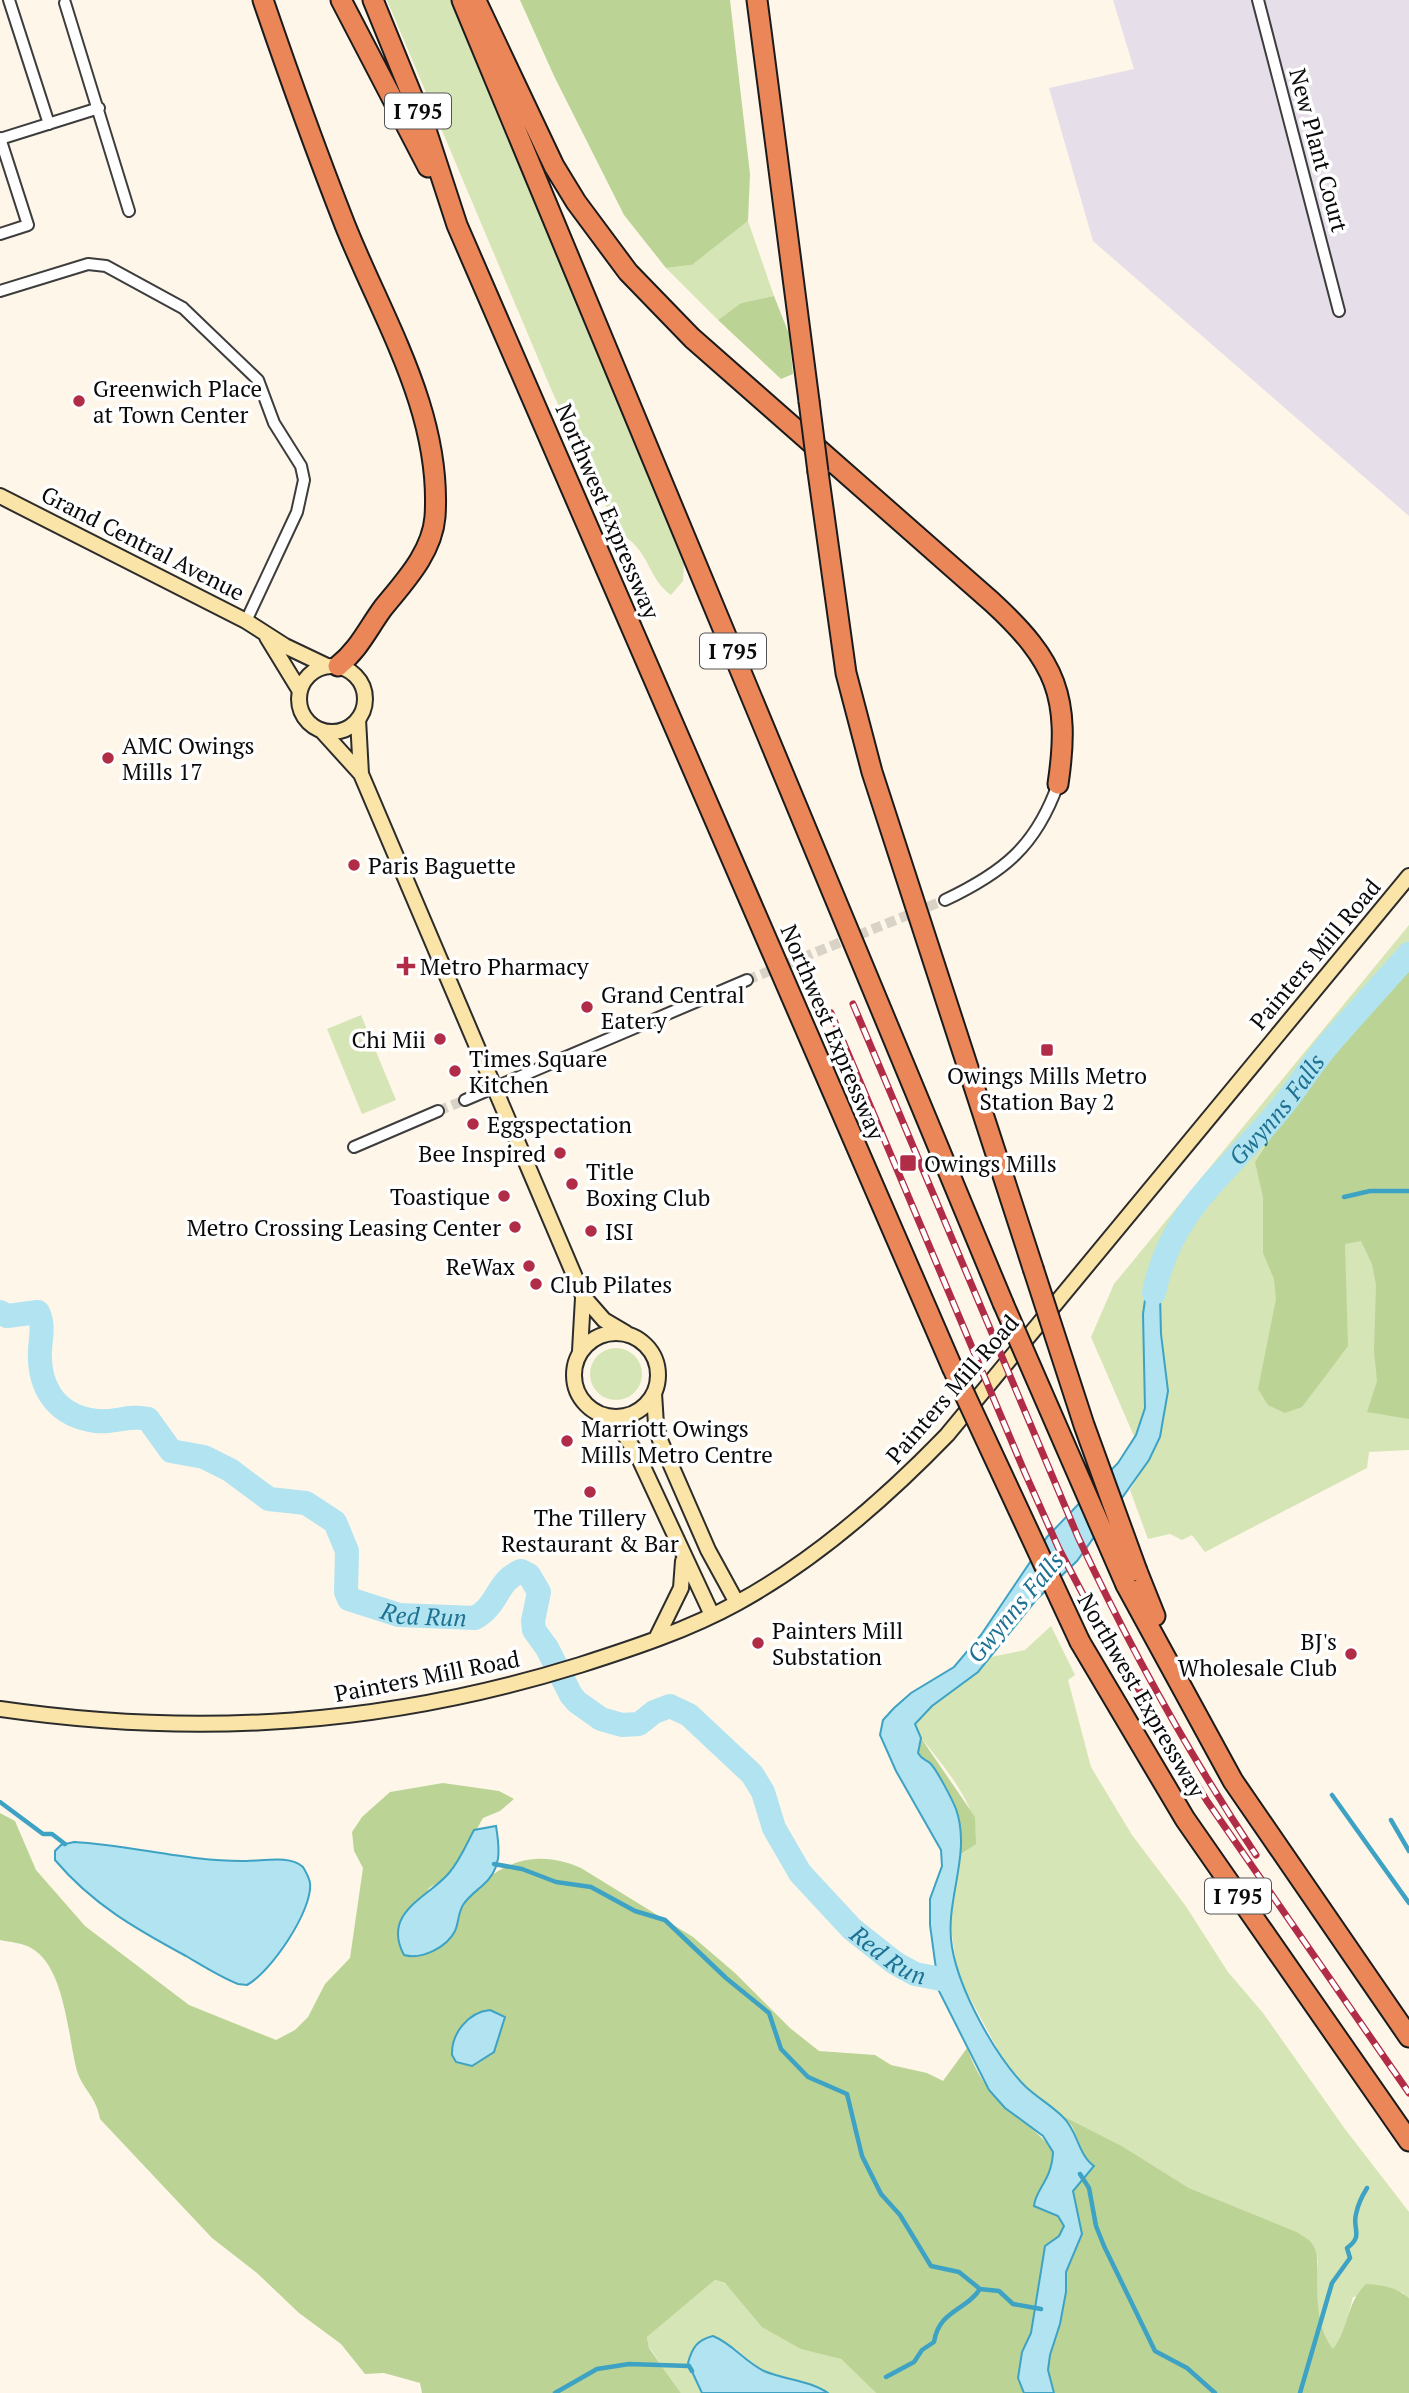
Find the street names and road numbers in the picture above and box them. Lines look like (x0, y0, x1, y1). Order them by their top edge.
street label: New Plant Court (1282, 65, 1356, 236)
road number: I 795 (385, 94, 451, 128)
street label: Northwest Expressway (549, 399, 668, 624)
street label: Grand Central Avenue (36, 478, 250, 608)
road number: I 795 (700, 634, 766, 668)
street label: Painters Mill Road (1243, 872, 1387, 1036)
street label: Northwest Expressway (774, 920, 893, 1145)
street label: Painters Mill Road (879, 1308, 1026, 1470)
street label: Northwest Expressway (1071, 1587, 1213, 1803)
street label: Painters Mill Road (332, 1643, 522, 1709)
road number: I 795 (1205, 1878, 1271, 1913)

